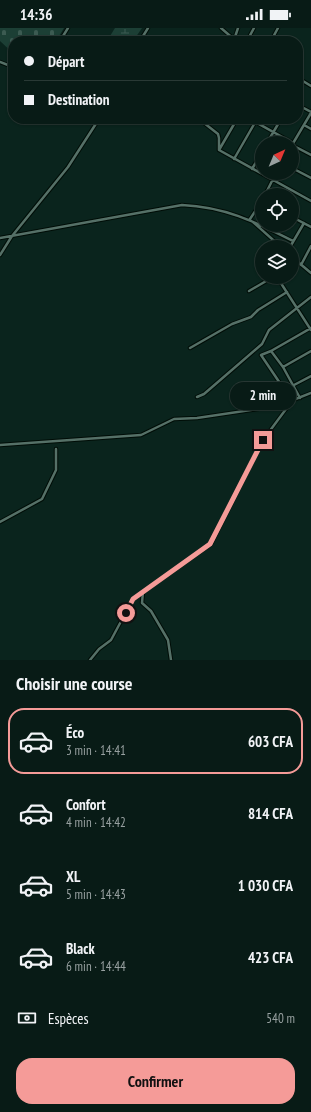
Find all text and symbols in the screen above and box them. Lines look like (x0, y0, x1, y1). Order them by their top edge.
text: 14:36 (20, 5, 52, 24)
text: Départ (48, 52, 84, 71)
text: Destination (48, 90, 110, 109)
north arrow (255, 136, 299, 180)
map controls (255, 136, 299, 284)
button: locate (255, 188, 299, 232)
button: layers (255, 240, 299, 284)
callout: 2 min (230, 382, 296, 410)
text: 2 min (250, 387, 276, 404)
route end (254, 431, 272, 449)
route start (117, 604, 135, 622)
text: Choisir une course (16, 672, 133, 695)
icon: car (18, 723, 54, 759)
text: Éco (66, 723, 84, 742)
text: 603 CFA (248, 732, 293, 751)
text: 3 min · 14:41 (66, 742, 126, 759)
icon: car (18, 795, 54, 831)
text: Confort (66, 795, 106, 814)
text: 814 CFA (248, 804, 293, 823)
text: 4 min · 14:42 (66, 814, 126, 831)
icon: car (18, 867, 54, 903)
text: XL (66, 867, 80, 886)
text: 1 030 CFA (238, 876, 293, 895)
text: 5 min · 14:43 (66, 886, 126, 903)
icon: car (18, 939, 54, 975)
text: Black (66, 939, 95, 958)
text: 423 CFA (248, 948, 293, 967)
text: 6 min · 14:44 (66, 958, 126, 975)
icon: cash (16, 1007, 38, 1029)
text: Espèces (48, 1009, 88, 1028)
text: 540 m (266, 1010, 295, 1027)
button: Confirmer (16, 1058, 295, 1104)

